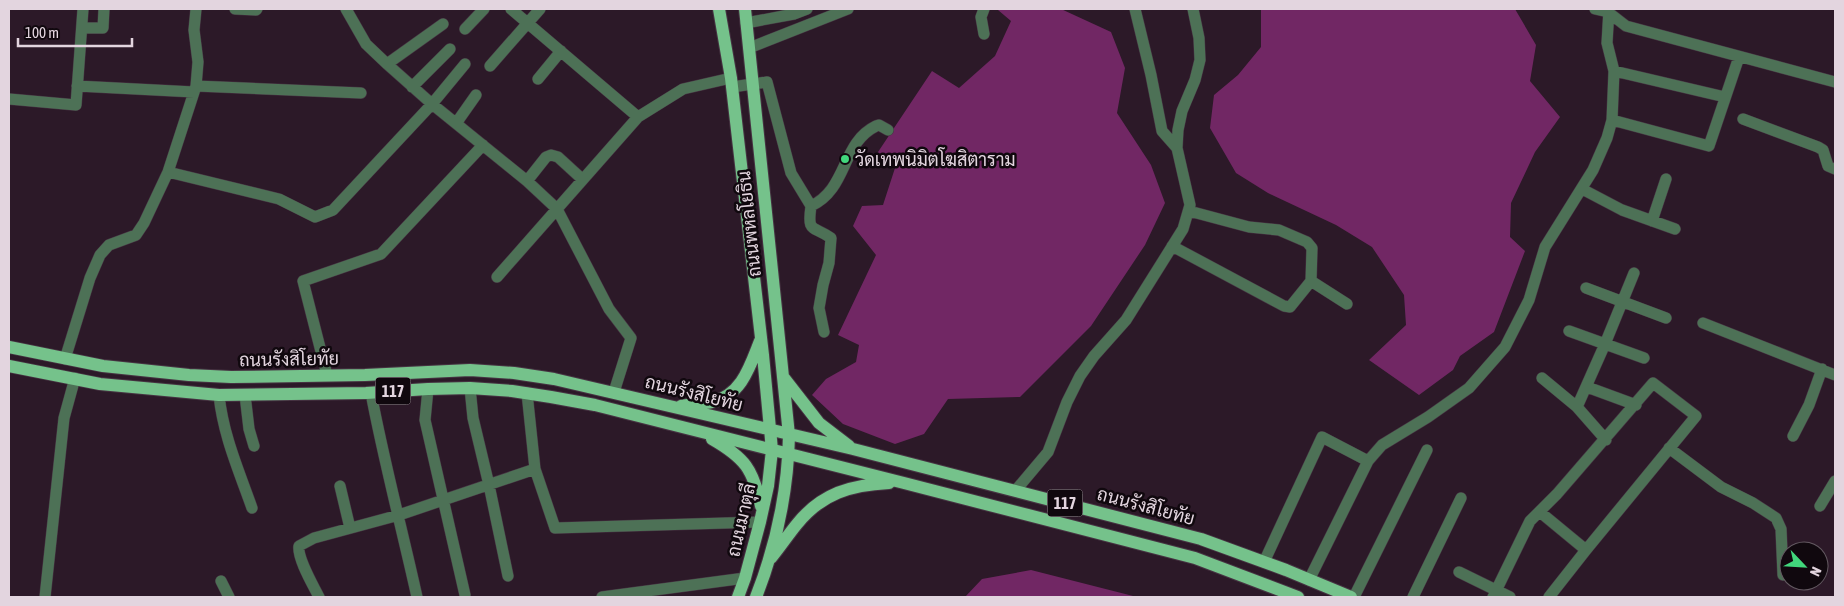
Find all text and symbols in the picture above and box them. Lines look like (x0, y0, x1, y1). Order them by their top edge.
scale bar (18, 15, 131, 47)
text: 100 m (25, 24, 59, 41)
place label: วัดเทพนิมิตโฆสิตาราม (855, 147, 1016, 170)
marker: วัดเทพนิมิตโฆสิตาราม (839, 153, 851, 165)
street label: ถนนพหลโยธิน (731, 170, 765, 278)
street label: ถนนรังสิโยทัย (239, 346, 339, 370)
street label: ถนนรังสิโยทัย (643, 369, 746, 415)
road number: 117 (376, 378, 410, 404)
street label: ถนนมาตุลี (720, 481, 762, 559)
street label: ถนนรังสิโยทัย (1095, 481, 1198, 529)
road number: 117 (1048, 489, 1082, 516)
north arrow (1779, 541, 1829, 591)
text: N (1807, 564, 1825, 579)

